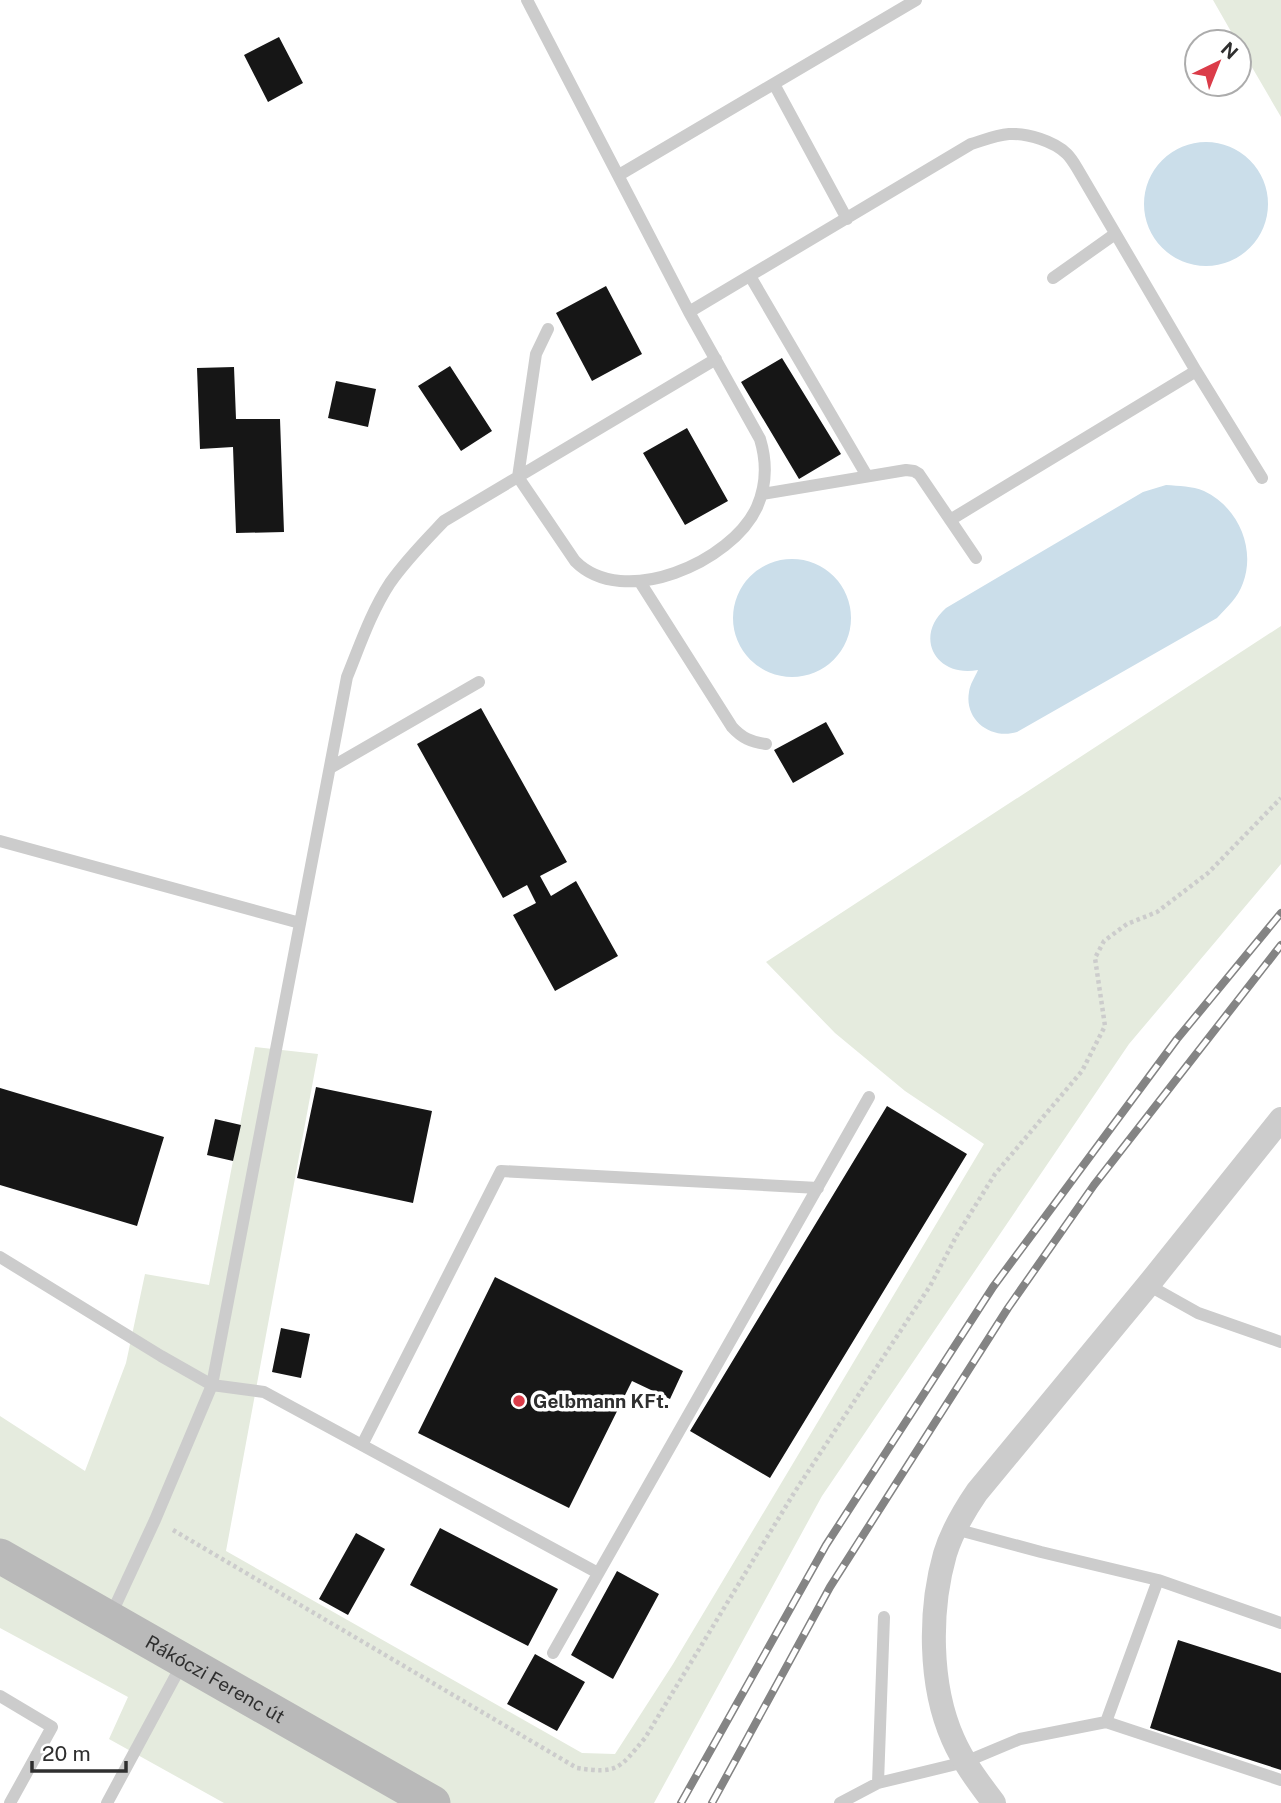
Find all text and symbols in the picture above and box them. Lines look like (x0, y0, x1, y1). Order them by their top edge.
north arrow (1183, 28, 1253, 98)
text: N (1217, 37, 1243, 64)
place label: Gelbmann KFt. (533, 1390, 669, 1412)
marker: Gelbmann KFt. (511, 1393, 527, 1409)
street label: Rákóczi Ferenc út (142, 1630, 289, 1727)
scale bar (32, 1730, 126, 1774)
text: 20 m (42, 1741, 91, 1766)

